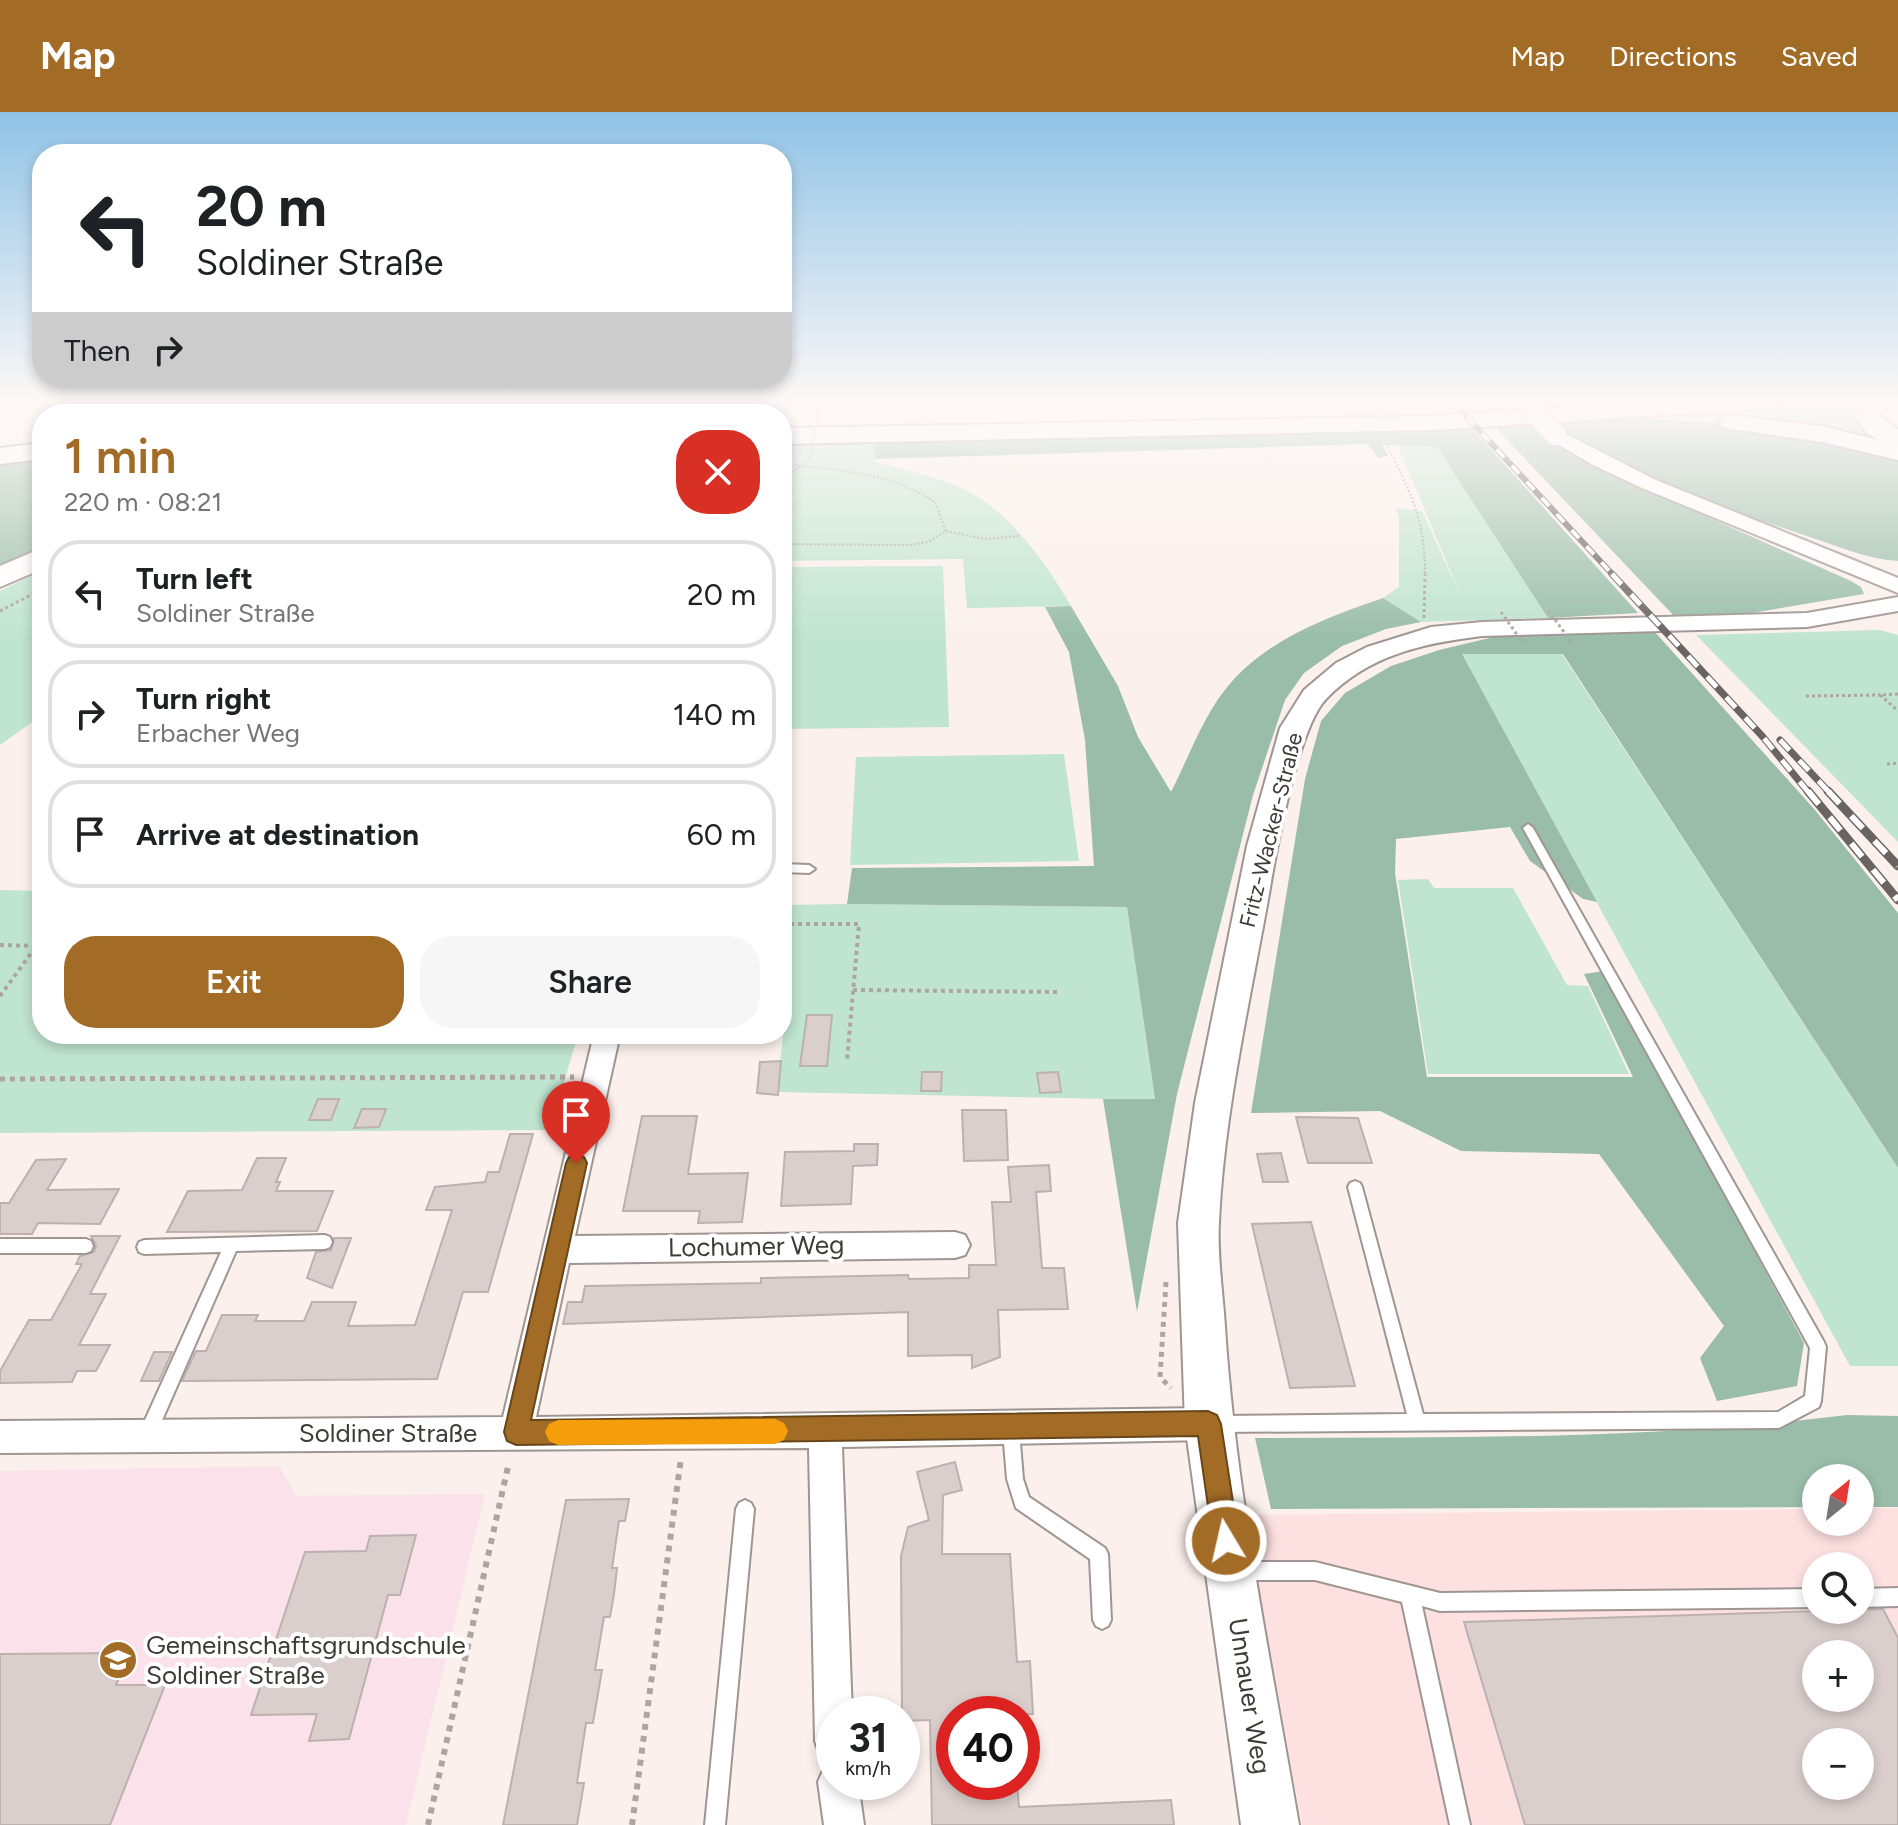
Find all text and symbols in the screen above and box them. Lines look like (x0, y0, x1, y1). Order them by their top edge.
text: Map (40, 33, 116, 79)
text: Map (1511, 39, 1565, 73)
text: Directions (1609, 39, 1737, 73)
text: Saved (1781, 39, 1858, 73)
text: 20 m (196, 173, 327, 240)
icon: left (64, 176, 168, 280)
text: Soldiner Straße (196, 241, 443, 284)
icon: right (146, 328, 190, 372)
text: Then (64, 332, 130, 369)
text: 1 min (64, 427, 176, 485)
button: close (676, 430, 760, 514)
text: 220 m · 08:21 (64, 486, 222, 518)
text: Turn left (136, 560, 253, 597)
icon: left (68, 572, 112, 616)
text: 20 m (687, 576, 756, 613)
text: Soldiner Straße (136, 597, 315, 629)
text: Turn right (136, 680, 271, 717)
icon: right (68, 692, 112, 736)
text: 140 m (673, 696, 756, 733)
text: Erbacher Weg (136, 717, 300, 749)
street label: Fritz-Wacker-Straße (1234, 730, 1308, 930)
icon: arrive (68, 812, 112, 856)
text: Arrive at destination (136, 816, 419, 853)
text: 60 m (687, 816, 756, 853)
button: Exit (64, 936, 404, 1028)
button: Share (420, 936, 760, 1028)
pin (542, 1081, 610, 1163)
icon: arrive (554, 1093, 598, 1137)
street label: Lochumer Weg (667, 1228, 845, 1264)
street label: Soldiner Straße (299, 1417, 477, 1449)
north arrow (1802, 1464, 1874, 1536)
map controls (1802, 1464, 1874, 1800)
position arrow (1184, 1499, 1268, 1583)
button: search (1802, 1552, 1874, 1624)
street label: Unnauer Weg (1222, 1616, 1278, 1776)
place label: Gemeinschaftsgrundschule Soldiner Straße (146, 1629, 466, 1691)
school or university icon: Gemeinschaftsgrundschule Soldiner Straße (97, 1639, 139, 1681)
button: + (1802, 1640, 1874, 1712)
speed limit sign: 40 (936, 1696, 1040, 1800)
text: 31 (848, 1714, 888, 1762)
button: − (1802, 1728, 1874, 1800)
text: km/h (845, 1756, 891, 1780)

